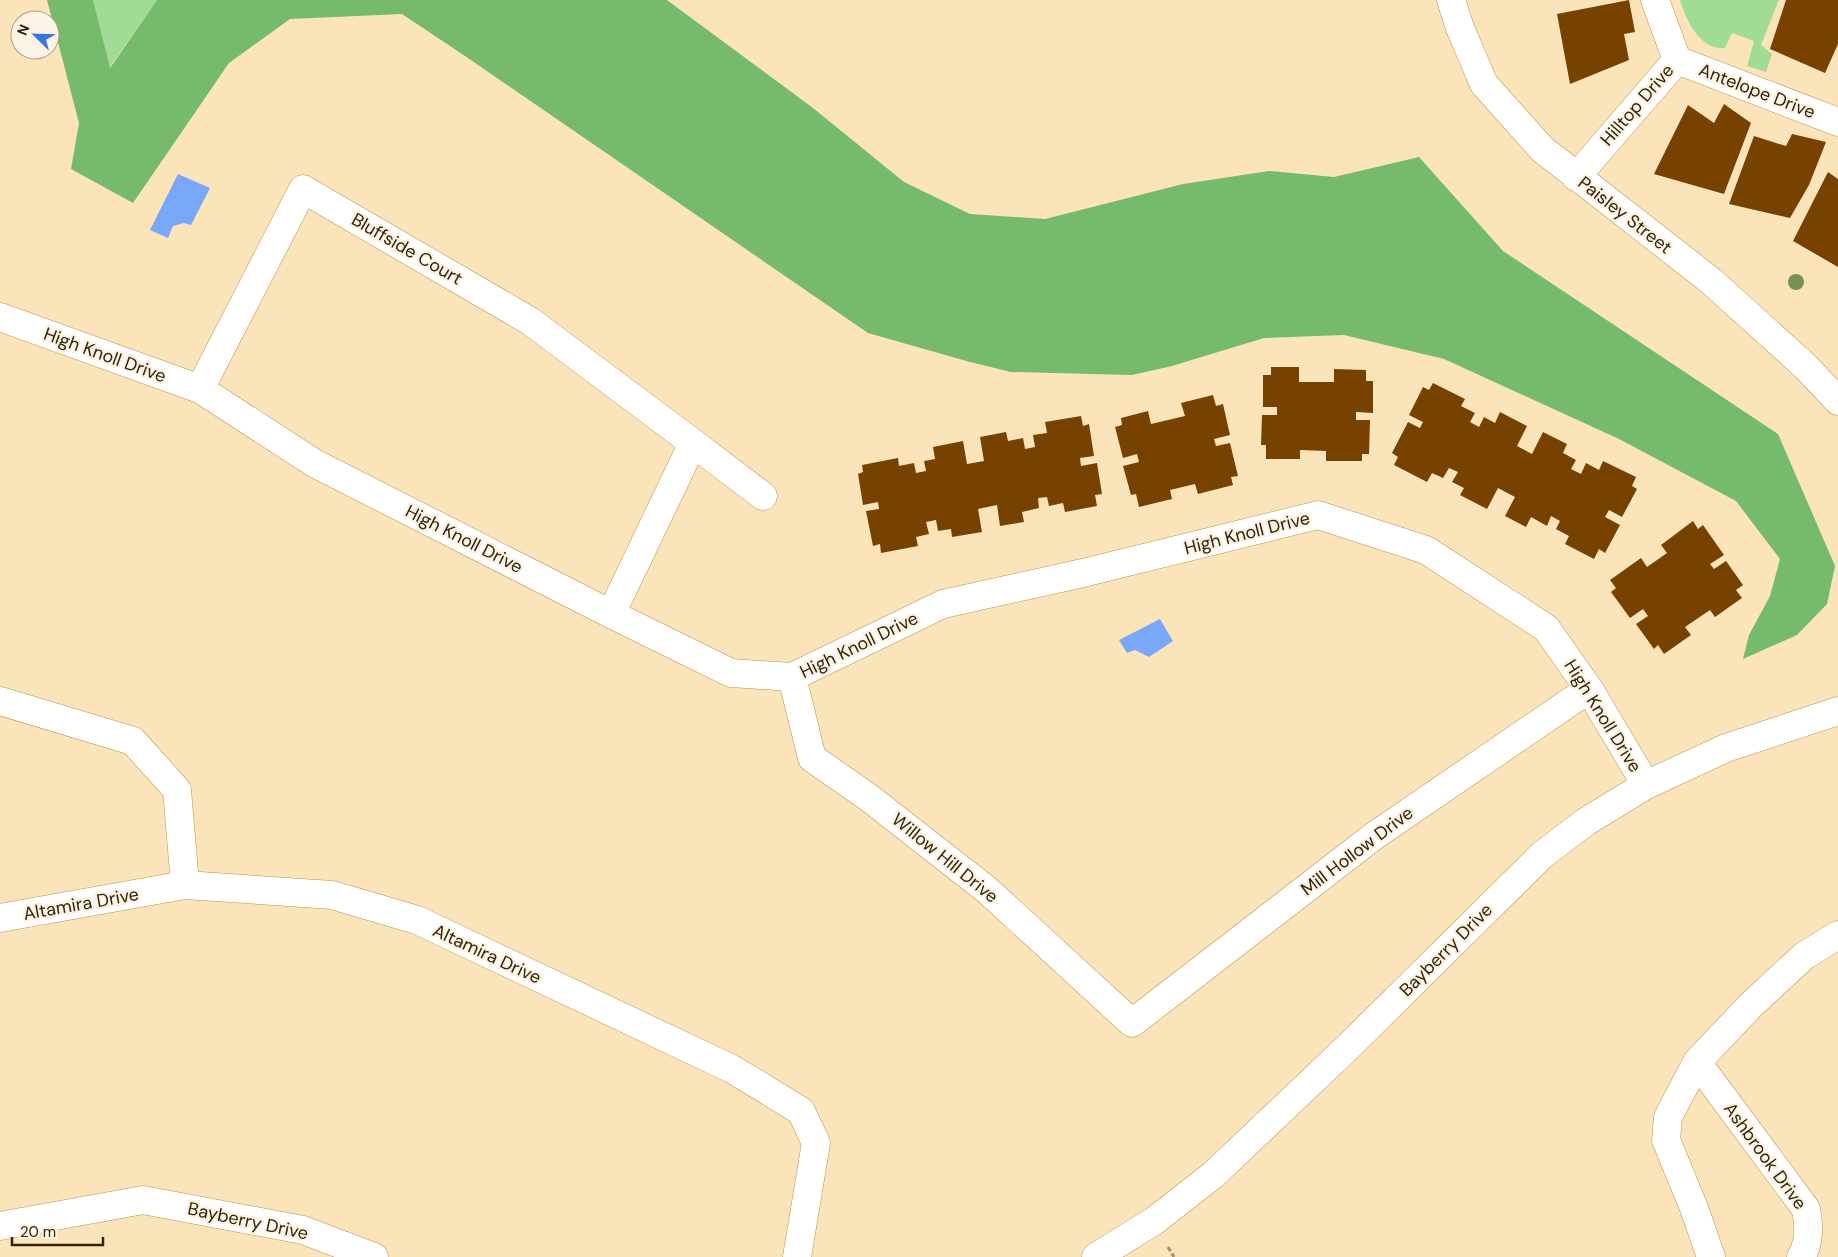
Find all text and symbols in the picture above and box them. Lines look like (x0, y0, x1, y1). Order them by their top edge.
north arrow (10, 10, 60, 60)
text: N (13, 22, 33, 38)
street label: Antelope Drive (1695, 58, 1819, 124)
street label: Hilltop Drive (1595, 59, 1679, 151)
street label: Paisley Street (1573, 171, 1677, 259)
street label: Bluffside Court (347, 208, 467, 290)
street label: High Knoll Drive (40, 322, 170, 388)
street label: High Knoll Drive (401, 499, 527, 579)
street label: High Knoll Drive (1182, 506, 1312, 560)
street label: High Knoll Drive (796, 606, 922, 684)
street label: High Knoll Drive (1559, 655, 1647, 777)
street label: Mill Hollow Drive (1296, 801, 1418, 901)
street label: Willow Hill Drive (887, 808, 1003, 908)
street label: Altamira Drive (21, 882, 141, 926)
street label: Bayberry Drive (1394, 898, 1498, 1002)
street label: Altamira Drive (429, 918, 545, 990)
street label: Ashbrook Drive (1718, 1098, 1812, 1214)
street label: Bayberry Drive (186, 1197, 310, 1245)
scale bar (12, 1214, 104, 1246)
text: 20 m (20, 1222, 56, 1242)

